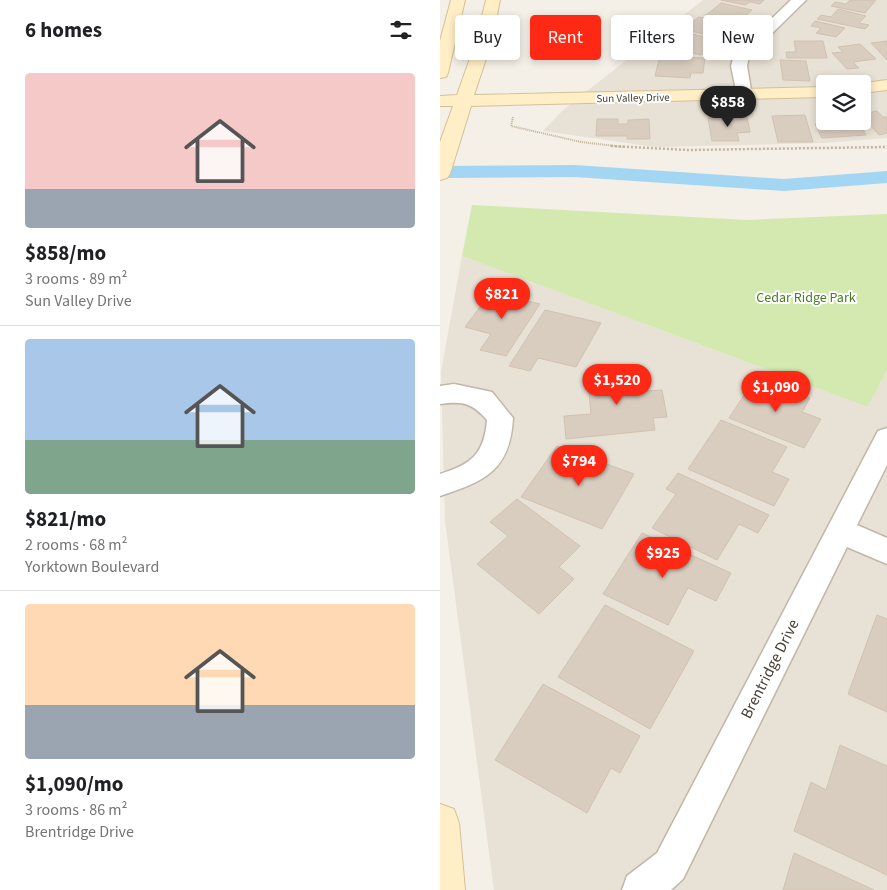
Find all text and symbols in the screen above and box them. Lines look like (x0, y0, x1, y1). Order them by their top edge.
text: 6 homes (25, 15, 102, 45)
chip: Buy (455, 15, 520, 60)
chip: Rent (530, 15, 601, 60)
chip: Filters (611, 15, 693, 60)
chip: New (703, 15, 773, 60)
icon: filters (387, 16, 415, 44)
map controls (816, 75, 871, 130)
button: layers (816, 75, 871, 130)
pin: $858 (698, 86, 758, 128)
street label: Sun Valley Drive (596, 90, 670, 106)
text: $858 (711, 91, 745, 113)
icon: home (175, 106, 265, 196)
text: $858/mo (25, 238, 106, 268)
text: 3 rooms · 89 m² (25, 268, 127, 290)
pin: $821 (472, 278, 532, 320)
text: $821 (485, 283, 519, 305)
park label: Cedar Ridge Park (756, 288, 856, 308)
text: Sun Valley Drive (25, 290, 132, 312)
pin: $1,520 (576, 364, 658, 406)
text: $1,520 (593, 369, 641, 391)
pin: $1,090 (735, 370, 817, 413)
icon: home (175, 371, 265, 461)
text: $1,090 (752, 376, 800, 398)
pin: $794 (549, 444, 609, 487)
text: $794 (562, 450, 596, 472)
text: $821/mo (25, 504, 106, 534)
text: 2 rooms · 68 m² (25, 534, 127, 556)
pin: $925 (633, 536, 693, 579)
text: $925 (646, 542, 680, 564)
text: Yorktown Boulevard (25, 556, 159, 578)
street label: Brentridge Drive (735, 615, 805, 723)
icon: home (175, 636, 265, 726)
text: $1,090/mo (25, 769, 124, 799)
text: 3 rooms · 86 m² (25, 799, 127, 821)
text: Brentridge Drive (25, 821, 134, 843)

